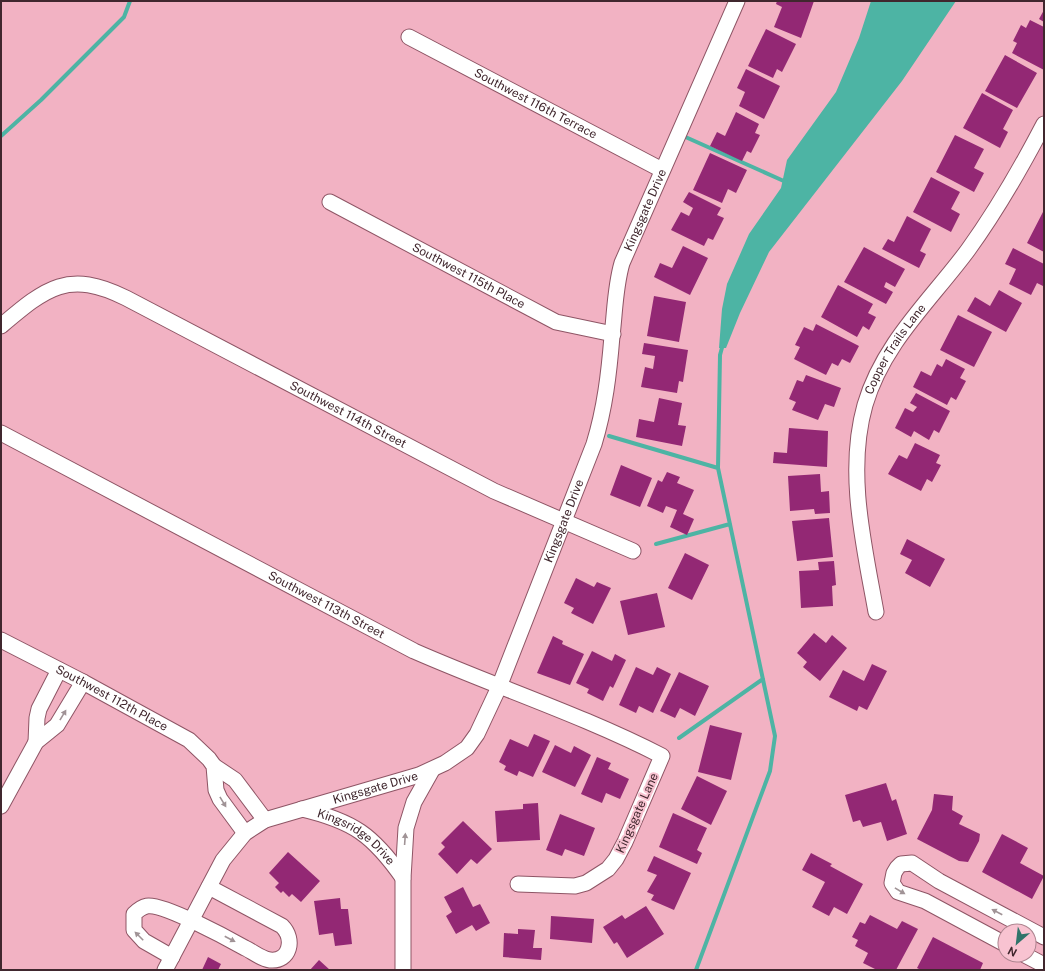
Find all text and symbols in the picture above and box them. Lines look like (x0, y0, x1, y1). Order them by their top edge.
street label: Southwest 116th Terrace (472, 66, 600, 142)
street label: Kingsgate Drive (621, 167, 669, 253)
street label: Southwest 115th Place (410, 240, 528, 311)
street label: Copper Trails Lane (862, 301, 929, 396)
street label: Southwest 114th Street (287, 378, 409, 451)
street label: Kingsgate Drive (541, 477, 587, 565)
street label: Southwest 113th Street (266, 568, 387, 641)
street label: Southwest 112th Place (53, 662, 170, 734)
one-way arrow (60, 709, 67, 721)
street label: Kingsgate Drive (331, 769, 420, 807)
street label: Kingsgate Lane (613, 771, 661, 855)
one-way arrow (219, 796, 226, 808)
street label: Kingsridge Drive (316, 806, 398, 868)
one-way arrow (402, 833, 409, 845)
one-way arrow (894, 888, 906, 895)
one-way arrow (991, 909, 1003, 916)
north arrow (997, 923, 1037, 963)
one-way arrow (135, 931, 144, 941)
one-way arrow (224, 936, 235, 943)
text: N (1006, 945, 1019, 959)

